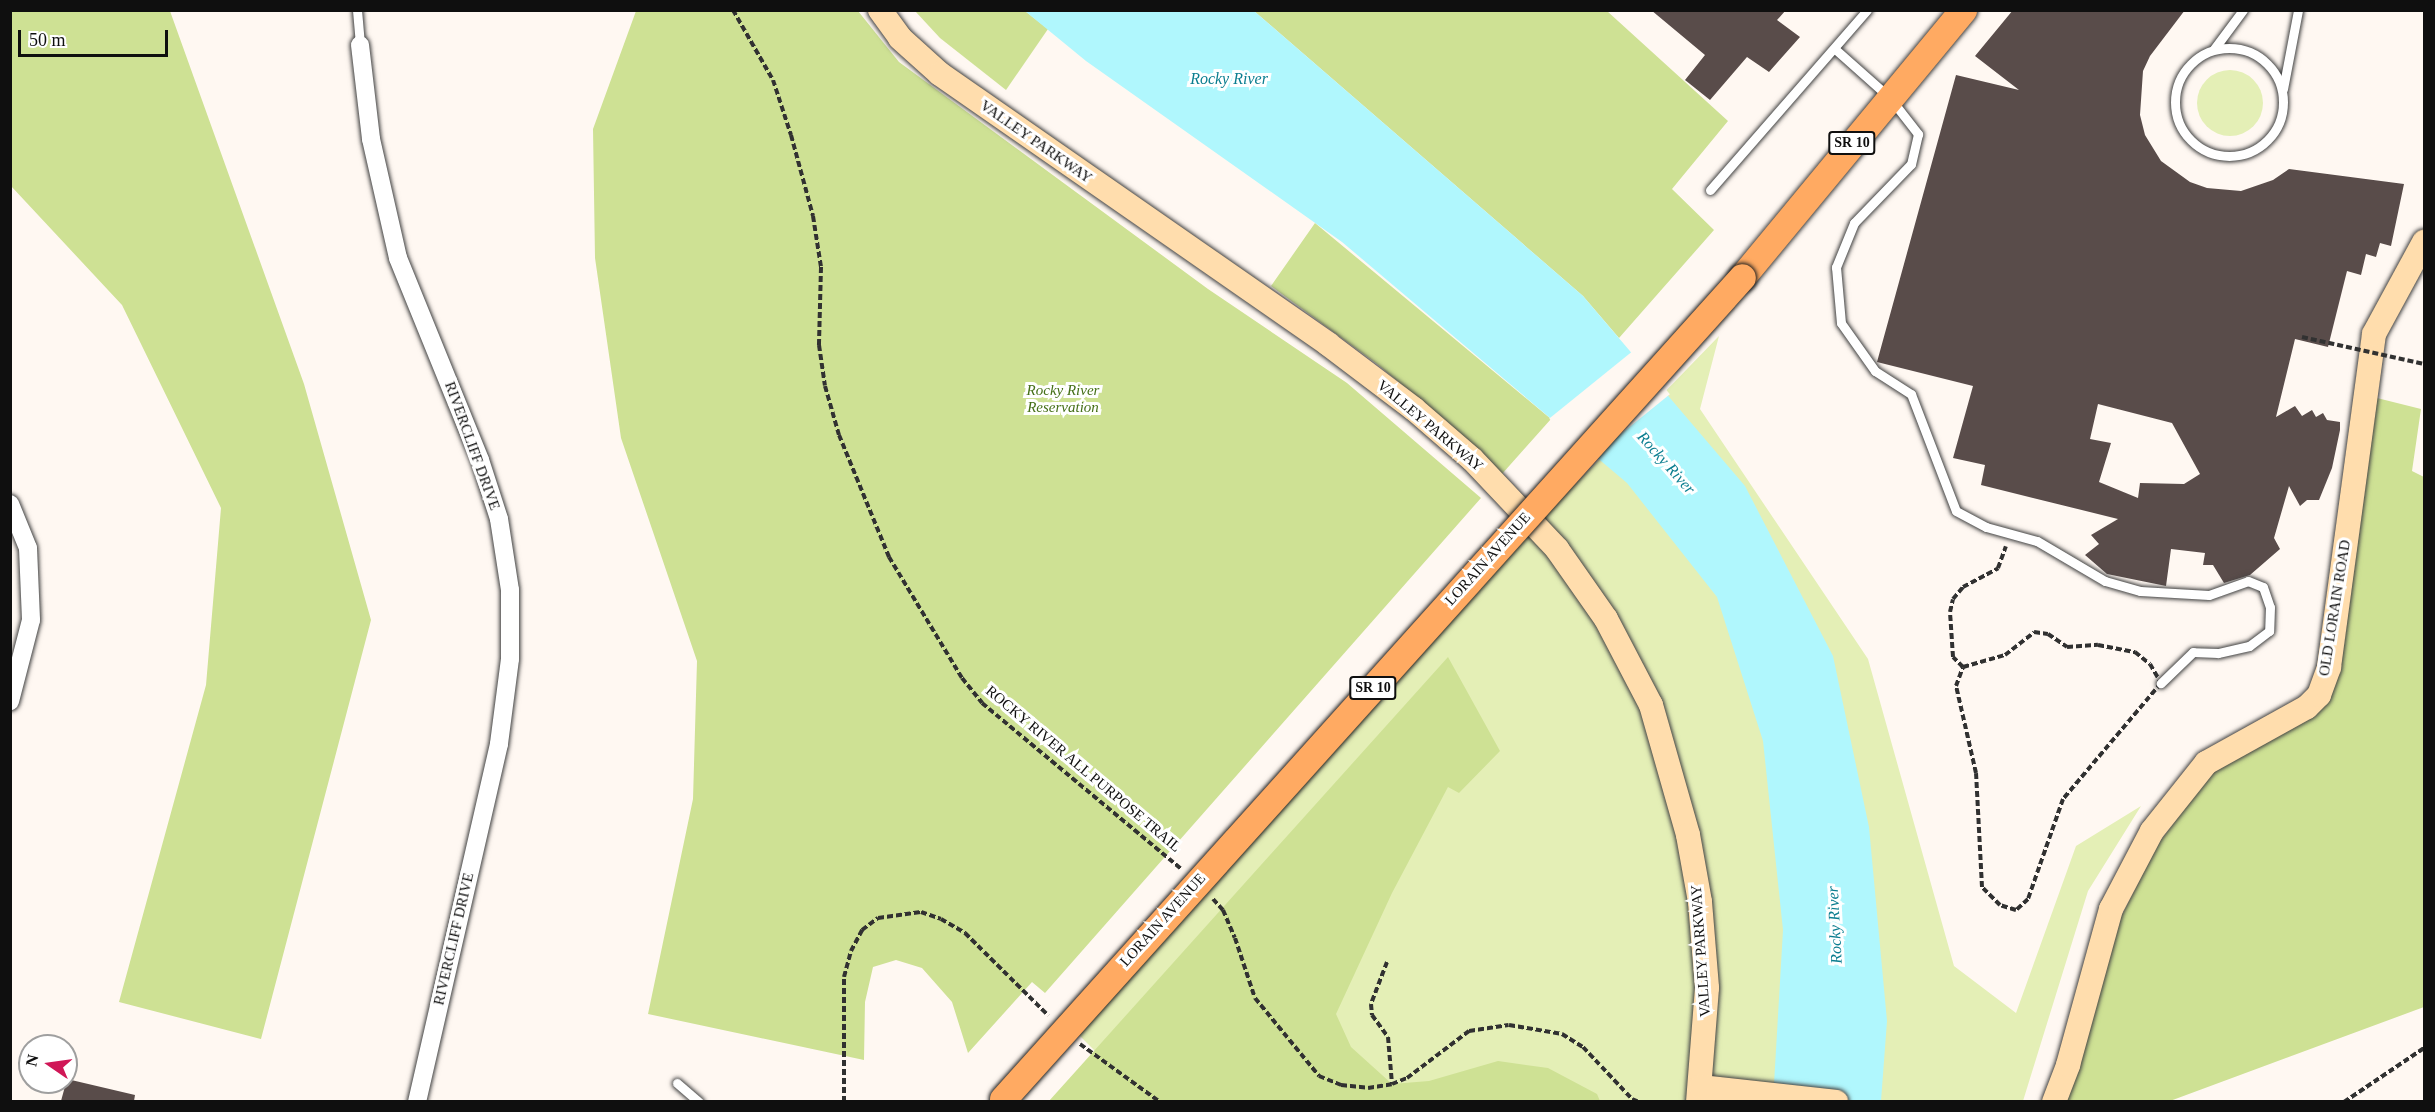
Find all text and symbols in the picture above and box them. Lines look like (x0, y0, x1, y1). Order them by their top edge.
scale bar (21, 18, 171, 56)
text: 50 m (29, 30, 66, 50)
water label: Rocky River (1190, 69, 1268, 89)
street label: VALLEY PARKWAY (976, 96, 1096, 188)
road number: SR 10 (1828, 132, 1876, 154)
street label: VALLEY PARKWAY (1373, 376, 1487, 476)
street label: RIVERCLIFF DRIVE (440, 379, 504, 513)
park label: Rocky River Reservation (1027, 381, 1099, 416)
water label: Rocky River (1633, 428, 1699, 498)
street label: LORAIN AVENUE (1441, 508, 1535, 610)
street label: OLD LORAIN ROAD (2315, 539, 2355, 677)
road number: SR 10 (1349, 677, 1397, 699)
street label: ROCKY RIVER ALL PURPOSE TRAIL (981, 681, 1185, 857)
street label: LORAIN AVENUE (1116, 869, 1210, 971)
street label: RIVERCLIFF DRIVE (430, 871, 478, 1007)
street label: VALLEY PARKWAY (1687, 884, 1715, 1018)
water label: Rocky River (1823, 886, 1847, 964)
north arrow (18, 1034, 78, 1094)
text: N (22, 1053, 42, 1068)

